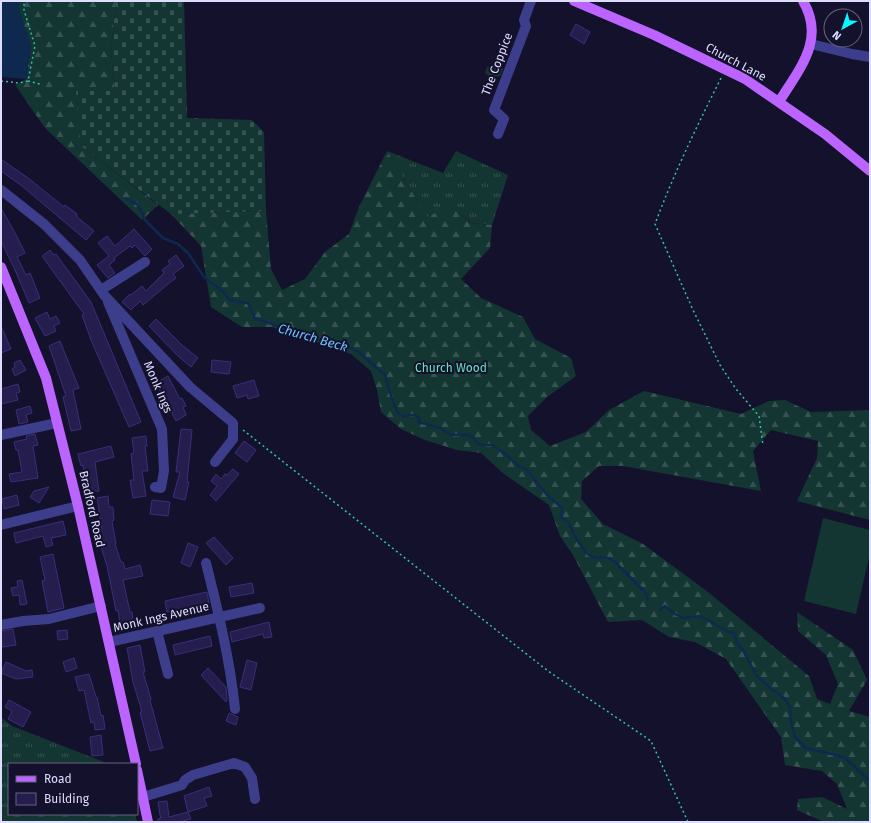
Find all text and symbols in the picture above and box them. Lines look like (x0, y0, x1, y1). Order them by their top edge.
north arrow (823, 8, 863, 48)
text: N (830, 28, 844, 43)
street label: The Coppice (479, 31, 515, 97)
street label: Church Lane (703, 40, 769, 84)
water label: Church Beck (276, 320, 349, 355)
street label: Monk Ings (141, 359, 175, 415)
park label: Church Wood (415, 361, 487, 375)
street label: Bradford Road (76, 469, 108, 549)
street label: Monk Ings Avenue (112, 599, 210, 635)
legend (8, 763, 138, 815)
text: Road (44, 772, 72, 786)
text: Building (44, 792, 90, 806)

